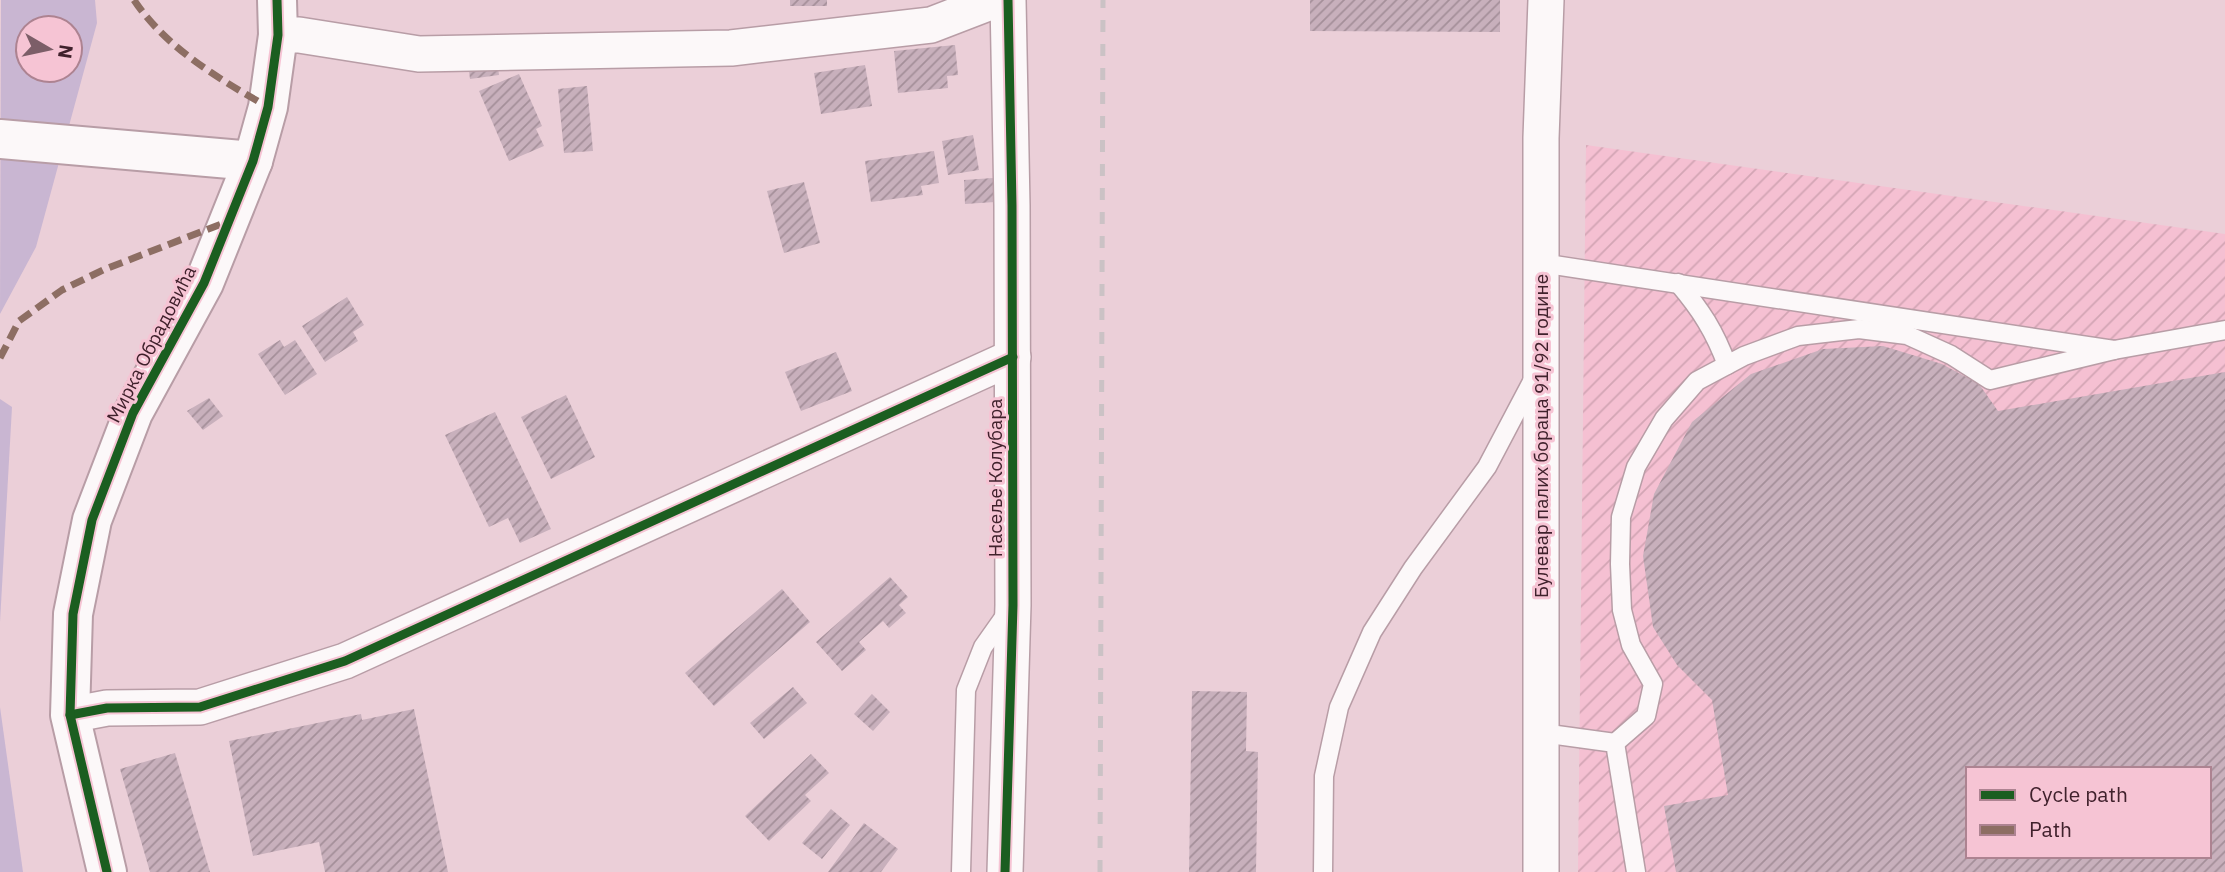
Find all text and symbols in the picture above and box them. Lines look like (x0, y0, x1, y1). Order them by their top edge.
north arrow (14, 14, 84, 84)
text: N (53, 43, 79, 60)
street label: Мирка Обрадовића (101, 261, 201, 427)
street label: Булевар палих бораца 91/92 године (1529, 274, 1553, 598)
street label: Насеље Колубара (983, 399, 1007, 557)
legend (1966, 767, 2211, 858)
text: Cycle path (2029, 780, 2128, 808)
text: Path (2029, 815, 2072, 843)

